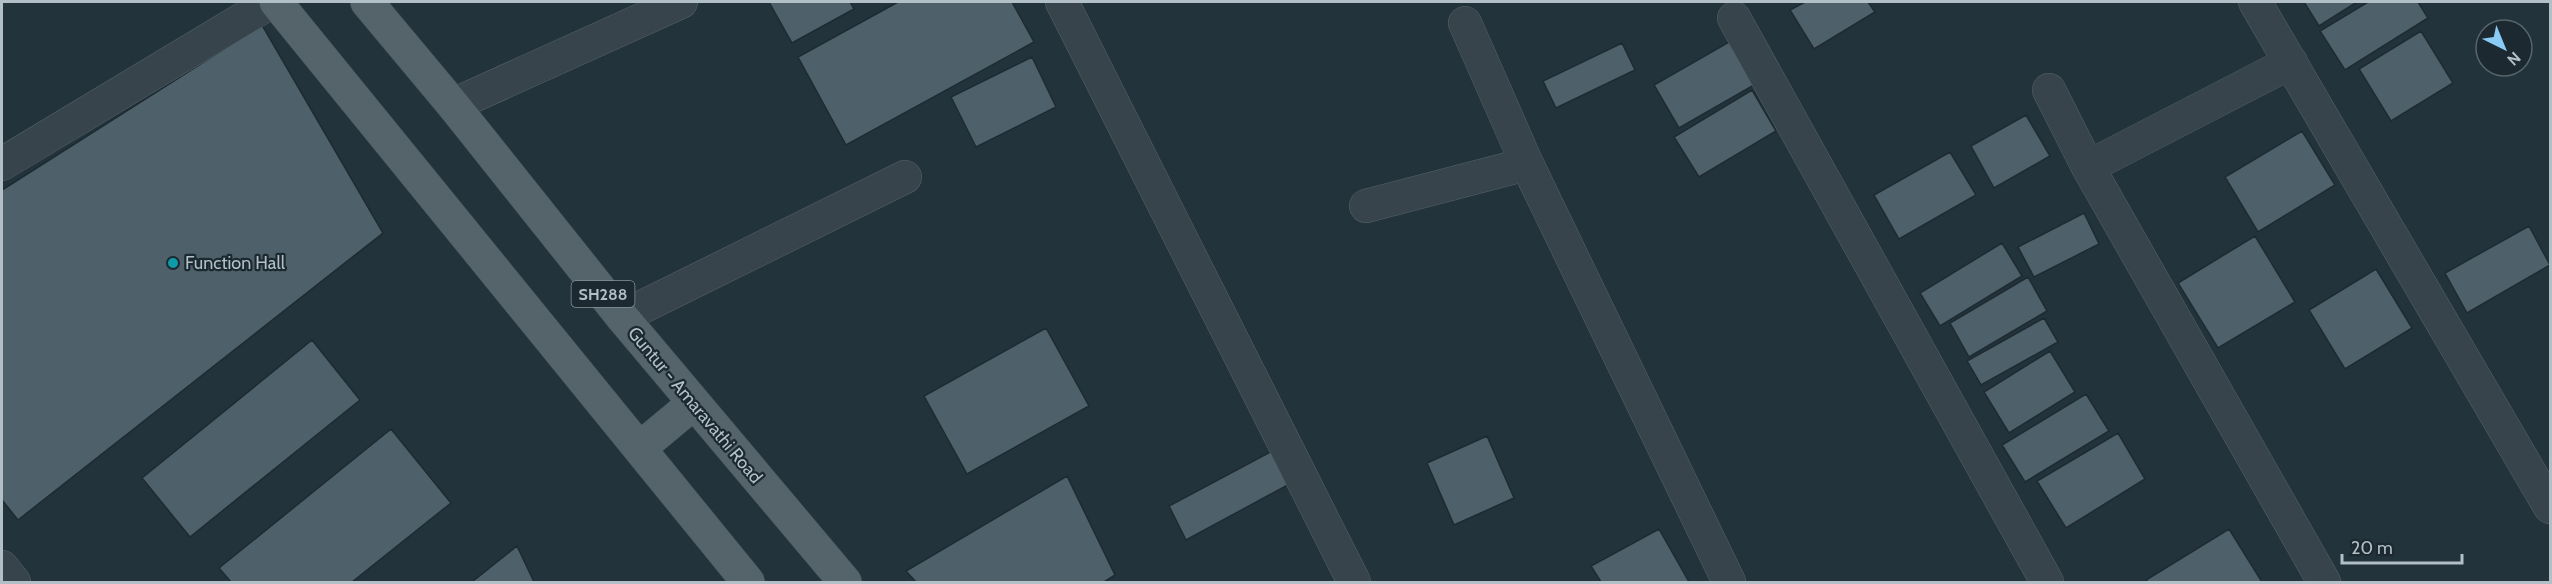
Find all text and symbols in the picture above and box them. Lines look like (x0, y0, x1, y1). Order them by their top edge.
north arrow (2474, 18, 2534, 78)
text: N (2503, 48, 2525, 69)
place label: Function Hall (185, 252, 286, 274)
marker: Function Hall (166, 256, 180, 270)
road number: SH288 (572, 281, 634, 307)
street label: Guntur - Amaravathi Road (623, 322, 767, 488)
scale bar (2342, 527, 2462, 565)
text: 20 m (2351, 537, 2393, 559)

